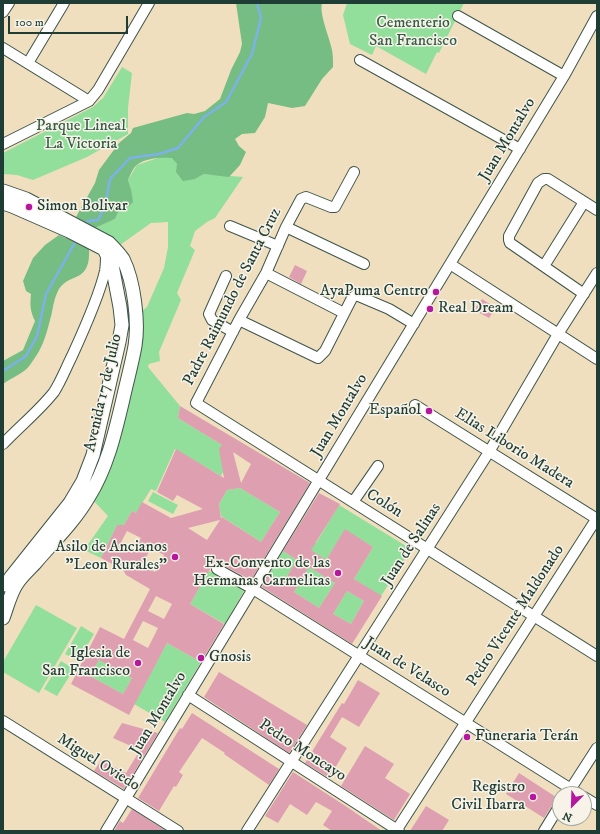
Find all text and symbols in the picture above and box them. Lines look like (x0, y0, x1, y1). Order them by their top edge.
scale bar (10, 8, 130, 34)
park label: Cementerio San Francisco (369, 14, 457, 52)
text: 100 m (15, 15, 44, 30)
street label: Juan Montalvo (476, 95, 540, 185)
park label: Parque Lineal La Victoria (36, 117, 126, 155)
place label: Simon Bolivar (37, 197, 128, 217)
marker: Simon Bolivar (24, 202, 34, 212)
street label: Padre Raimundo de Santa Cruz (180, 205, 286, 389)
place label: AyaPuma Centro (320, 282, 428, 302)
marker: AyaPuma Centro (431, 287, 441, 297)
place label: Real Dream (438, 299, 514, 319)
marker: Real Dream (425, 304, 435, 314)
street label: Avenida 17 de Julio (81, 332, 127, 454)
street label: Juan Montalvo (308, 371, 372, 461)
place label: Español (369, 401, 421, 421)
street label: Elias Liborio Madera (451, 405, 577, 493)
marker: Español (424, 406, 434, 416)
street label: Colón (362, 485, 406, 523)
street label: Juan de Salinas (378, 500, 446, 590)
place label: Asilo de Ancianos "Leon Rurales" (56, 538, 167, 576)
street label: Pedro Vicente Maldonado (463, 542, 569, 690)
marker: Asilo de Ancianos "Leon Rurales" (170, 552, 180, 562)
place label: Ex-Convento de las Hermanas Carmelitas (193, 554, 330, 592)
marker: Ex-Convento de las Hermanas Carmelitas (333, 568, 343, 578)
street label: Juan de Velasco (360, 634, 454, 702)
place label: Iglesia de San Francisco (42, 644, 130, 682)
place label: Gnosis (209, 648, 251, 668)
marker: Gnosis (196, 653, 206, 663)
marker: Iglesia de San Francisco (133, 658, 143, 668)
street label: Juan Montalvo (127, 669, 191, 759)
street label: Pedro Moncayo (255, 716, 349, 786)
place label: Funeraria Terán (475, 727, 578, 747)
street label: Miguel Oviedo (53, 730, 143, 796)
marker: Funeraria Terán (462, 732, 472, 742)
place label: Registro Civil Ibarra (451, 778, 525, 816)
north arrow (552, 786, 592, 826)
marker: Registro Civil Ibarra (528, 792, 538, 802)
text: N (561, 808, 575, 824)

